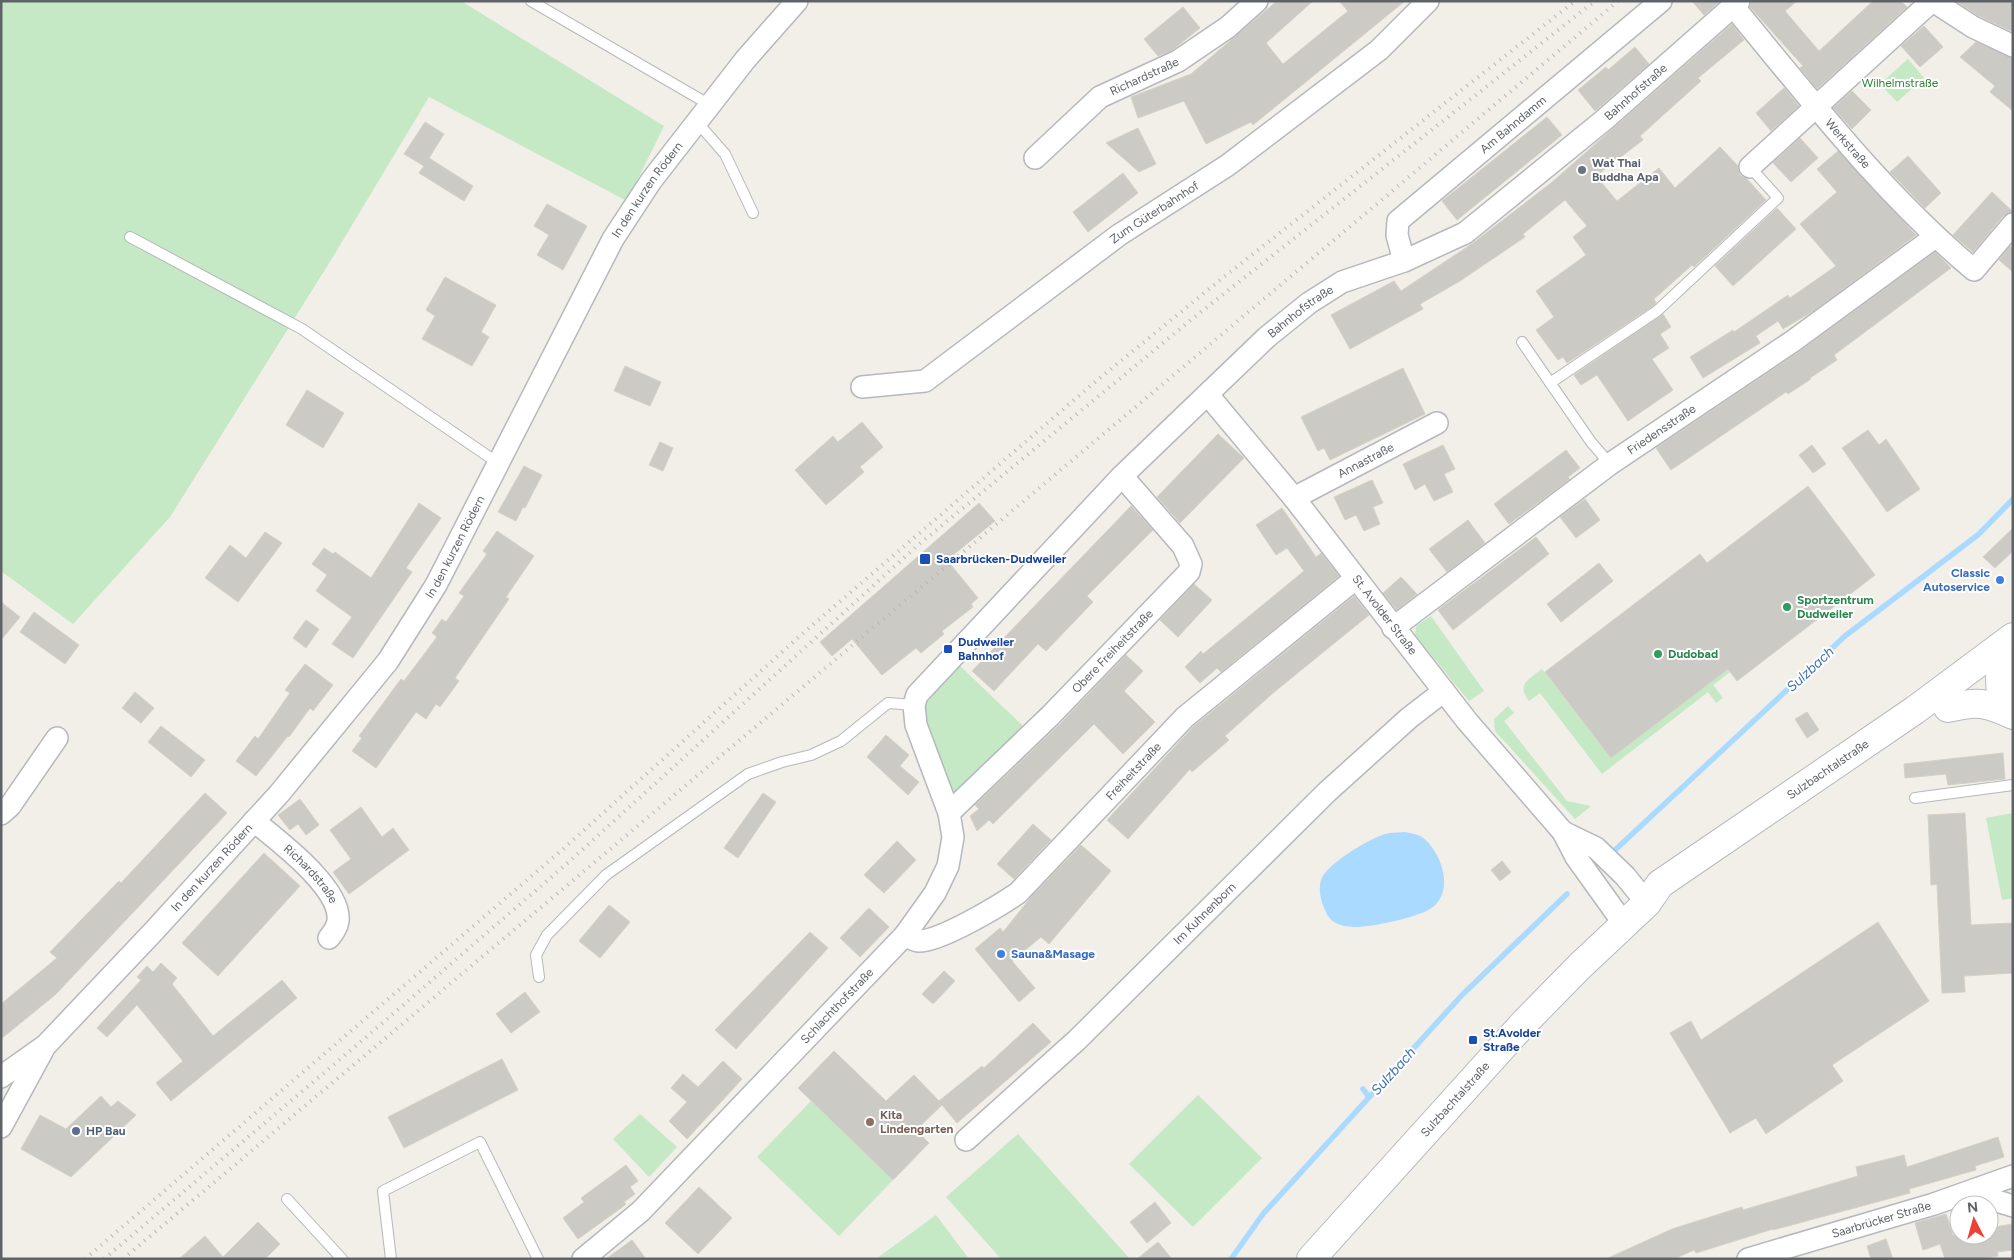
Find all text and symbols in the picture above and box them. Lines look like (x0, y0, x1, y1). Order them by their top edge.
street label: Richardstraße (1108, 54, 1181, 98)
street label: Bahnhofstraße (1602, 61, 1670, 123)
park label: Wilhelmstraße (1862, 76, 1939, 90)
street label: Am Bahndamm (1477, 93, 1549, 156)
street label: Werkstraße (1822, 116, 1873, 171)
street label: In den kurzen Rödern (609, 139, 686, 240)
place label: Wat Thai Buddha Apa (1592, 156, 1659, 184)
marker: Wat Thai Buddha Apa (1576, 164, 1588, 176)
street label: Zum Güterbahnhof (1107, 178, 1202, 246)
street label: Bahnhofstraße (1265, 282, 1336, 341)
street label: Friedensstraße (1625, 401, 1699, 457)
street label: Annastraße (1335, 440, 1397, 481)
street label: In den kurzen Rödern (422, 493, 488, 601)
marker: Saarbrücken-Dudweiler (918, 552, 932, 566)
place label: Saarbrücken-Dudweiler (936, 552, 1067, 566)
place label: Classic Autoservice (1923, 566, 1990, 594)
street label: St. Avolder Straße (1349, 572, 1420, 658)
marker: Classic Autoservice (1994, 574, 2006, 586)
place label: Sportzentrum Dudweiler (1797, 593, 1874, 621)
marker: Sportzentrum Dudweiler (1781, 601, 1793, 613)
street label: Obere Freiheitstraße (1069, 606, 1156, 696)
place label: Dudweiler Bahnhof (958, 635, 1015, 663)
marker: Dudweiler Bahnhof (942, 643, 954, 655)
water label: Sulzbach (1783, 643, 1838, 695)
place label: Dudobad (1668, 647, 1718, 661)
marker: Dudobad (1652, 648, 1664, 660)
street label: Sulzbachtalstraße (1784, 736, 1872, 802)
street label: Freiheitstraße (1103, 739, 1164, 803)
street label: In den kurzen Rödern (168, 821, 256, 914)
street label: Richardstraße (281, 842, 341, 906)
street label: Im Kuhnenborn (1170, 879, 1239, 947)
place label: Sauna&Masage (1011, 947, 1095, 961)
marker: Sauna&Masage (995, 948, 1007, 960)
street label: Schlachthofstraße (798, 965, 877, 1047)
place label: St.Avolder Straße (1483, 1026, 1541, 1054)
marker: St.Avolder Straße (1467, 1034, 1479, 1046)
water label: Sulzbach (1368, 1044, 1419, 1099)
street label: Sulzbachtalstraße (1418, 1059, 1493, 1140)
place label: Kita Lindengarten (880, 1108, 954, 1136)
marker: Kita Lindengarten (864, 1116, 876, 1128)
place label: HP Bau (86, 1124, 126, 1138)
marker: HP Bau (70, 1125, 82, 1137)
north arrow (1949, 1195, 1999, 1245)
street label: Saarbrücker Straße (1830, 1198, 1933, 1241)
text: N (1966, 1199, 1979, 1217)

